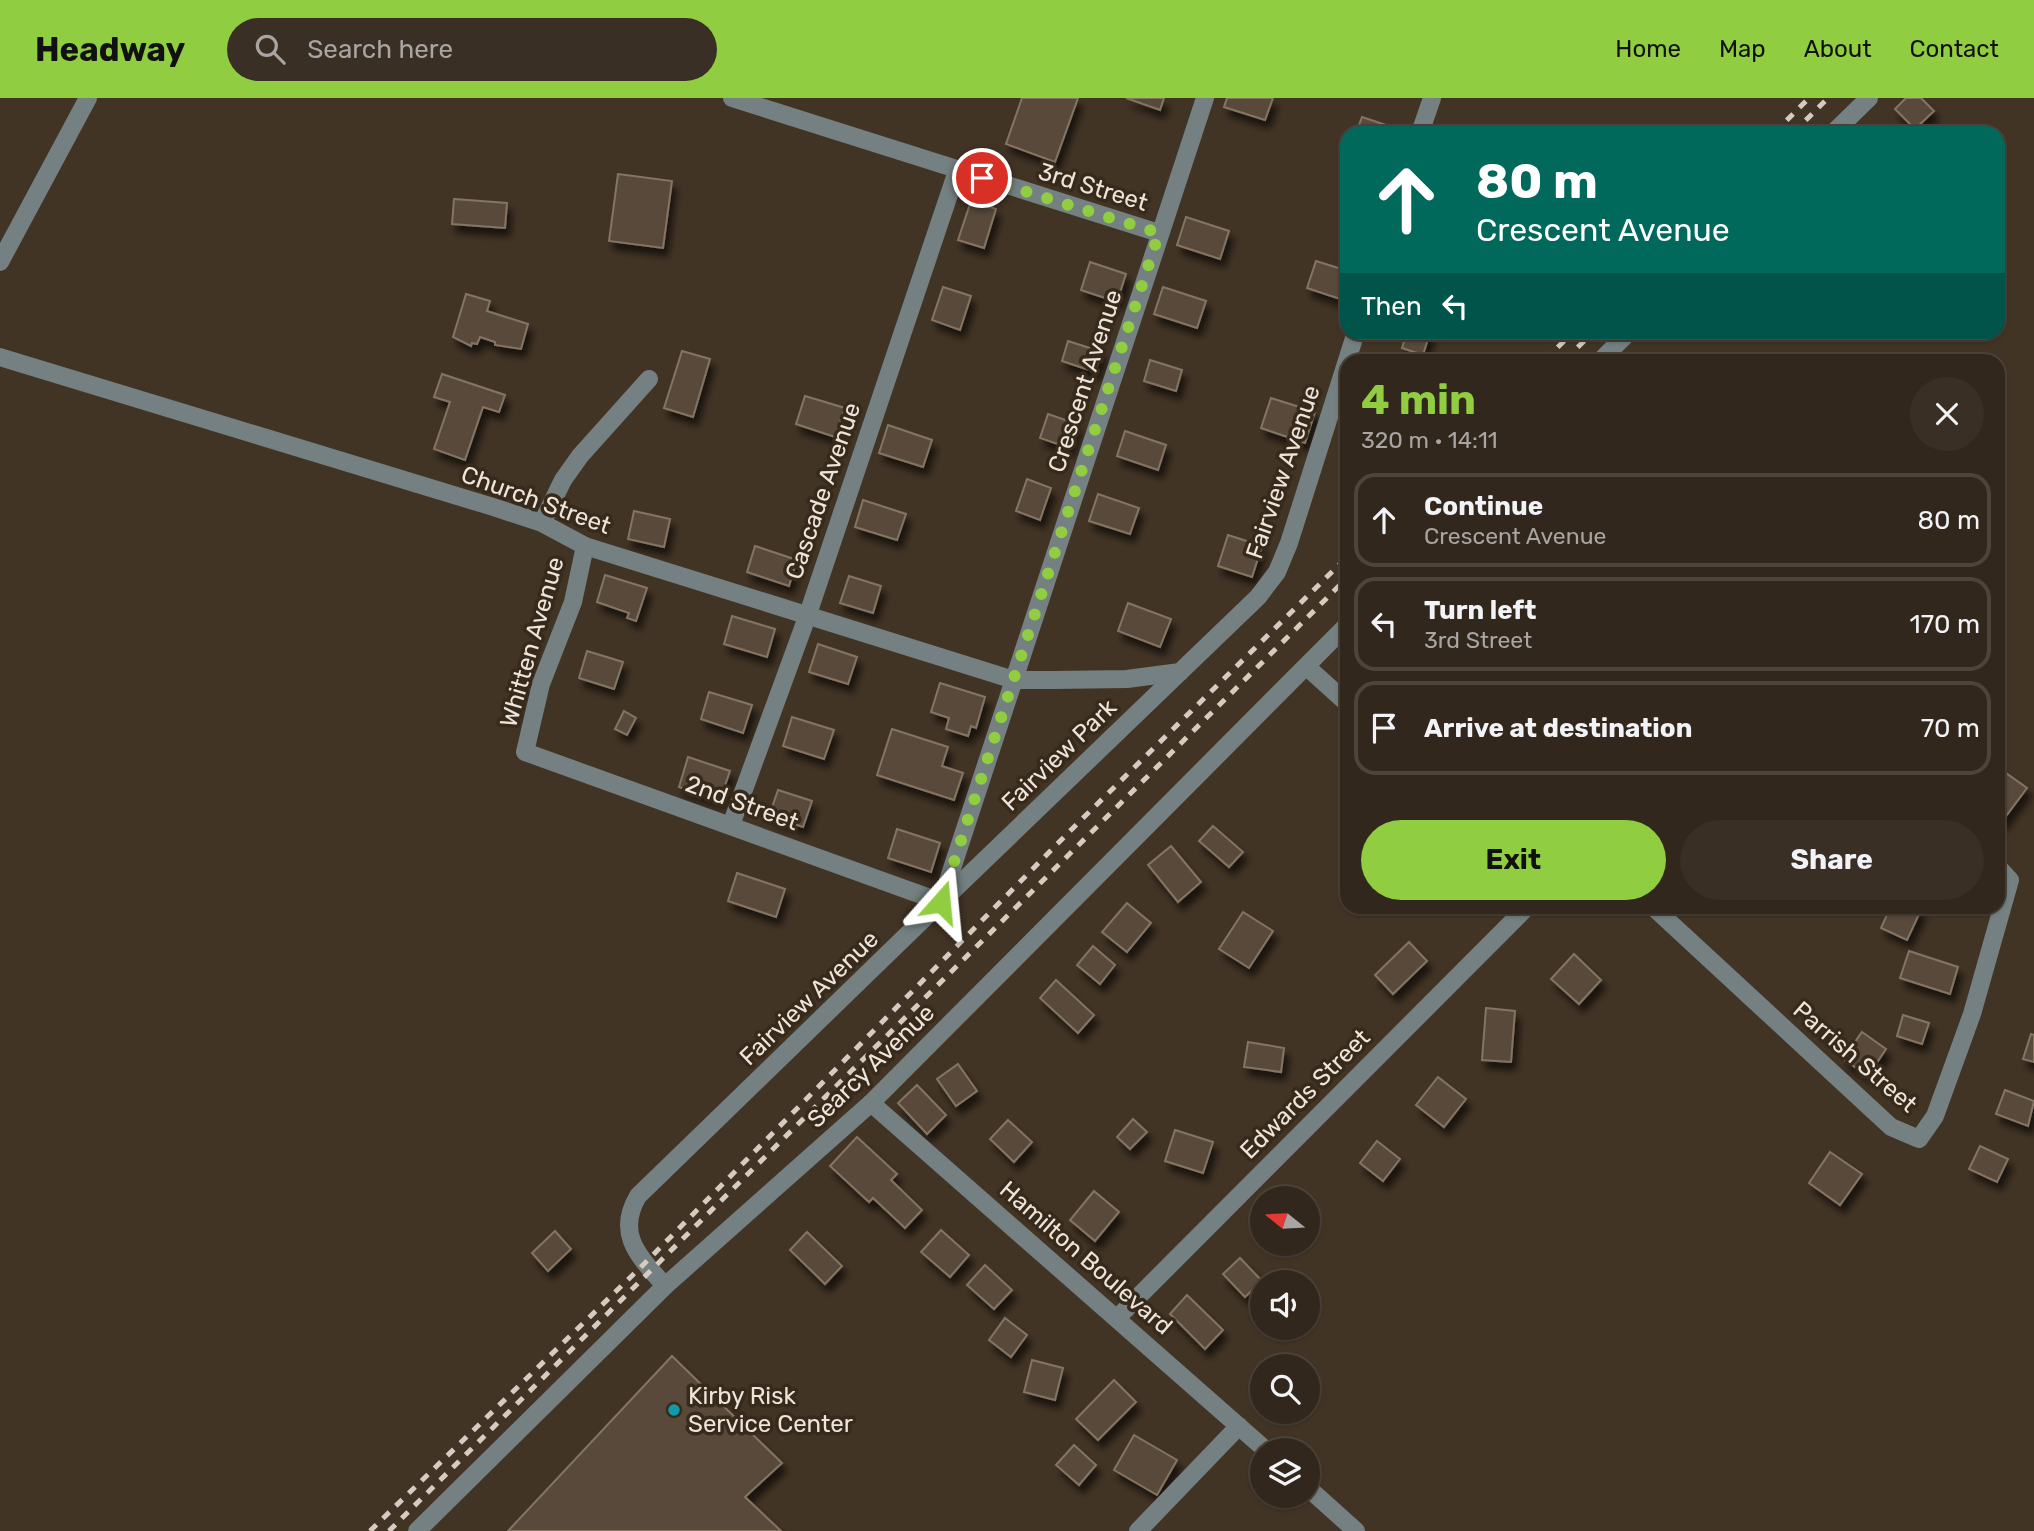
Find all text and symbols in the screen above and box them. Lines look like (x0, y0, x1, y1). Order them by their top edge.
search box (227, 18, 717, 81)
text: Headway (35, 30, 185, 69)
icon: search (251, 30, 289, 68)
text: Search here (307, 34, 453, 65)
text: Home (1615, 35, 1681, 63)
text: Map (1719, 35, 1766, 63)
text: About (1804, 35, 1872, 63)
text: Contact (1910, 35, 1999, 63)
pin (952, 148, 1012, 208)
text: 80 m (1476, 152, 1598, 210)
icon: ahead (1361, 154, 1452, 245)
street label: 3rd Street (1035, 157, 1151, 217)
icon: arrive (963, 159, 1001, 197)
text: Crescent Avenue (1476, 211, 1730, 249)
street label: Crescent Avenue (1042, 286, 1128, 476)
icon: left (1436, 287, 1474, 325)
text: Then (1361, 291, 1422, 322)
text: 4 min (1361, 375, 1476, 425)
button: close (1910, 377, 1984, 451)
street label: Fairview Avenue (1240, 382, 1326, 562)
street label: Cascade Avenue (780, 399, 866, 583)
text: 320 m · 14:11 (1361, 426, 1498, 454)
street label: Church Street (457, 460, 615, 540)
text: Continue (1424, 491, 1543, 522)
icon: ahead (1365, 501, 1403, 539)
text: 80 m (1917, 505, 1980, 536)
text: Crescent Avenue (1424, 522, 1606, 550)
street label: Whitten Avenue (494, 554, 570, 730)
text: Turn left (1424, 595, 1536, 626)
icon: left (1365, 605, 1403, 643)
text: 170 m (1910, 609, 1980, 640)
text: 3rd Street (1424, 626, 1532, 654)
street label: Fairview Park (996, 693, 1122, 817)
icon: arrive (1365, 709, 1403, 747)
text: Arrive at destination (1424, 713, 1692, 744)
text: 70 m (1921, 713, 1980, 744)
street label: 2nd Street (682, 770, 802, 836)
button: Exit (1361, 820, 1666, 900)
button: Share (1680, 820, 1984, 900)
position arrow (904, 865, 978, 939)
street label: Fairview Avenue (734, 925, 884, 1071)
street label: Parrish Street (1787, 996, 1923, 1118)
street label: Searcy Avenue (802, 999, 940, 1133)
street label: Edwards Street (1234, 1023, 1376, 1165)
street label: Hamilton Boulevard (994, 1176, 1178, 1340)
north arrow (1250, 1186, 1320, 1256)
map controls (1250, 1186, 1320, 1508)
button: sound (1250, 1270, 1320, 1340)
button: search (1250, 1354, 1320, 1424)
place label: Kirby Risk Service Center (688, 1382, 853, 1438)
marker: Kirby Risk Service Center (666, 1402, 682, 1418)
button: layers (1250, 1438, 1320, 1508)

